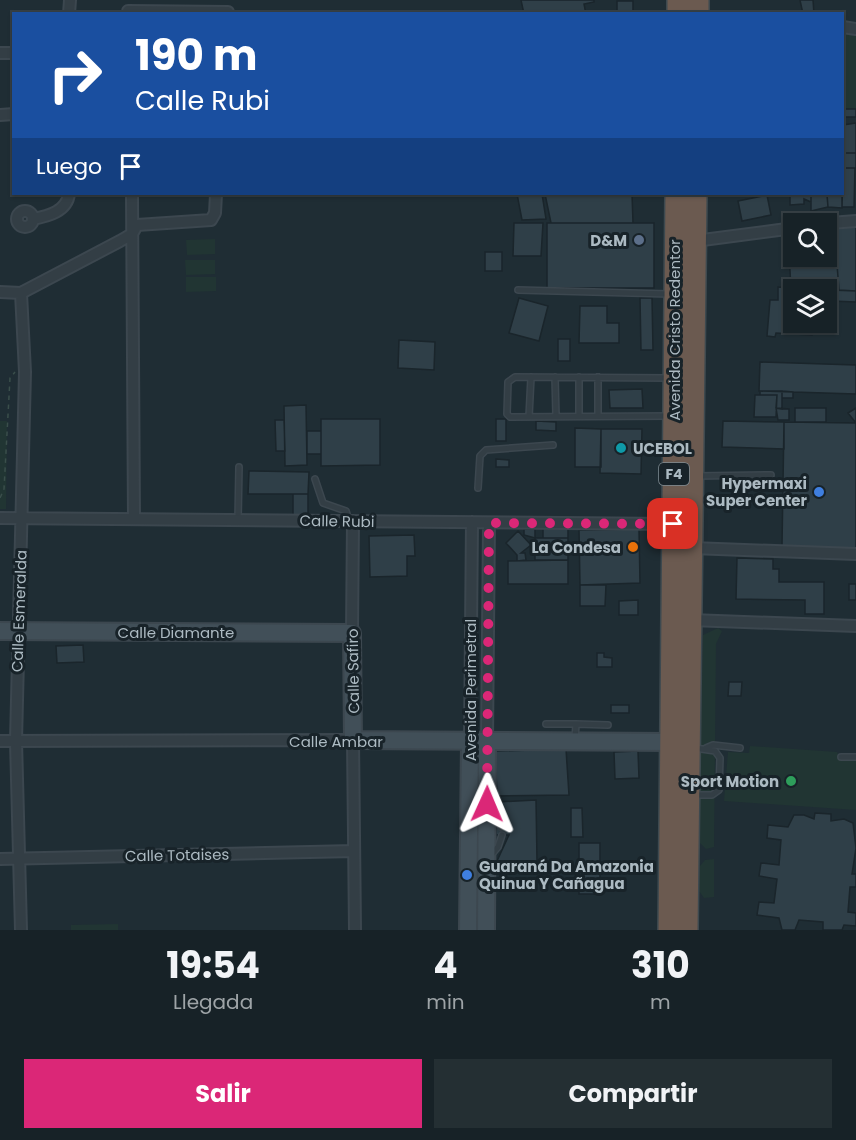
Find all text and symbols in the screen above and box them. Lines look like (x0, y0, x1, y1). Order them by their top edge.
text: 190 m (135, 26, 257, 85)
icon: right (36, 36, 114, 114)
text: Calle Rubi (135, 82, 270, 119)
icon: arrive (114, 150, 147, 183)
text: Luego (36, 151, 102, 182)
map controls (783, 213, 837, 333)
button: search (783, 213, 837, 267)
place label: D&M (590, 230, 627, 251)
marker: D&M (632, 233, 646, 247)
street label: Avenida Cristo Redentor (664, 239, 685, 421)
button: layers (783, 279, 837, 333)
place label: UCEBOL (633, 438, 692, 459)
marker: UCEBOL (614, 441, 628, 455)
road number: F4 (659, 463, 689, 485)
place label: Hypermaxi Super Center (706, 473, 808, 511)
marker: Hypermaxi Super Center (812, 485, 826, 499)
pin (647, 498, 698, 549)
icon: arrive (656, 507, 689, 540)
street label: Calle Rubi (299, 510, 375, 532)
place label: La Condesa (531, 537, 621, 558)
marker: La Condesa (626, 540, 640, 554)
street label: Calle Esmeralda (6, 549, 32, 673)
street label: Avenida Perimetral (460, 619, 481, 761)
street label: Calle Diamante (118, 622, 234, 643)
street label: Calle Safiro (342, 628, 364, 714)
street label: Calle Ambar (289, 731, 383, 752)
place label: Sport Motion (681, 771, 779, 792)
position arrow (455, 772, 519, 836)
marker: Sport Motion (784, 774, 798, 788)
street label: Calle Totaises (125, 844, 230, 866)
place label: Guaraná Da Amazonia Quinua Y Cañagua (479, 856, 654, 894)
marker: Guaraná Da Amazonia Quinua Y Cañagua (460, 868, 474, 882)
text: 19:54 (166, 940, 260, 991)
text: 4 (433, 940, 458, 991)
text: 310 (631, 940, 690, 991)
text: Llegada (173, 988, 253, 1016)
text: min (426, 988, 465, 1016)
text: m (650, 988, 671, 1016)
button: Salir (24, 1059, 422, 1128)
button: Compartir (434, 1059, 832, 1128)

